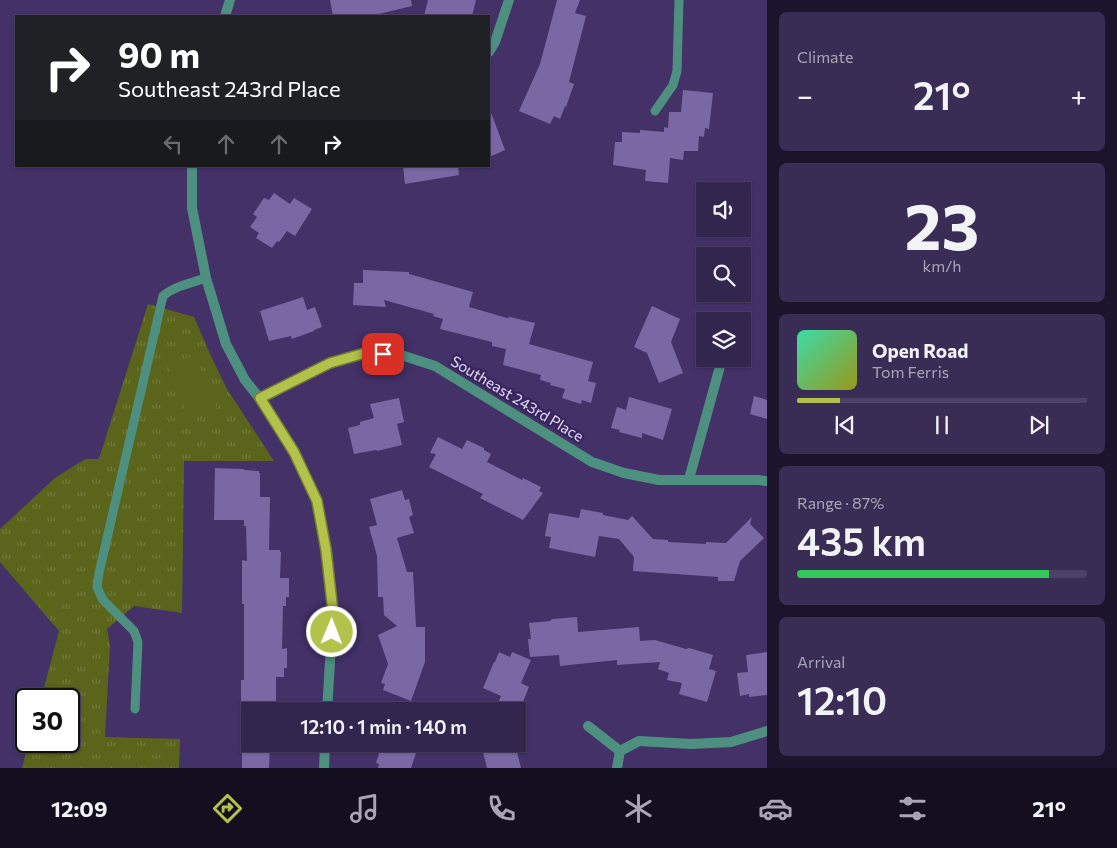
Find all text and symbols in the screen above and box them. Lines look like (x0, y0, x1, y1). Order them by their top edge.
text: 90 m (118, 32, 200, 75)
icon: right (35, 35, 100, 100)
text: Climate (797, 47, 853, 66)
text: 21° (913, 71, 970, 118)
text: Southeast 243rd Place (118, 75, 341, 102)
text: − (797, 78, 813, 112)
text: + (1071, 78, 1087, 112)
icon: left (159, 130, 187, 158)
icon: ahead (212, 130, 240, 158)
icon: ahead (265, 130, 293, 158)
icon: right (318, 130, 346, 158)
map controls (696, 182, 751, 367)
button: sound (696, 182, 751, 237)
text: 23 (905, 184, 979, 263)
button: search (696, 247, 751, 302)
text: km/h (923, 256, 961, 275)
button: layers (696, 312, 751, 367)
pin (362, 333, 404, 375)
text: Open Road (872, 339, 968, 362)
icon: arrive (369, 340, 397, 368)
street label: Southeast 243rd Place (448, 351, 587, 445)
text: Tom Ferris (872, 362, 949, 381)
icon: previous (831, 411, 859, 439)
icon: pause (928, 411, 956, 439)
icon: next (1025, 411, 1053, 439)
text: Range · 87% (797, 493, 884, 512)
text: 435 km (797, 517, 926, 564)
position arrow (305, 605, 357, 657)
text: Arrival (797, 652, 845, 671)
text: 12:10 (797, 676, 887, 723)
speed limit sign: 30 (15, 688, 80, 753)
text: 12:10 · 1 min · 140 m (300, 715, 467, 738)
icon: directions (210, 791, 245, 826)
icon: music (347, 791, 382, 826)
icon: phone (484, 791, 519, 826)
icon: climate (621, 791, 656, 826)
icon: car (758, 791, 793, 826)
icon: filters (895, 791, 930, 826)
text: 12:09 (51, 795, 108, 822)
text: 21° (1032, 795, 1066, 822)

